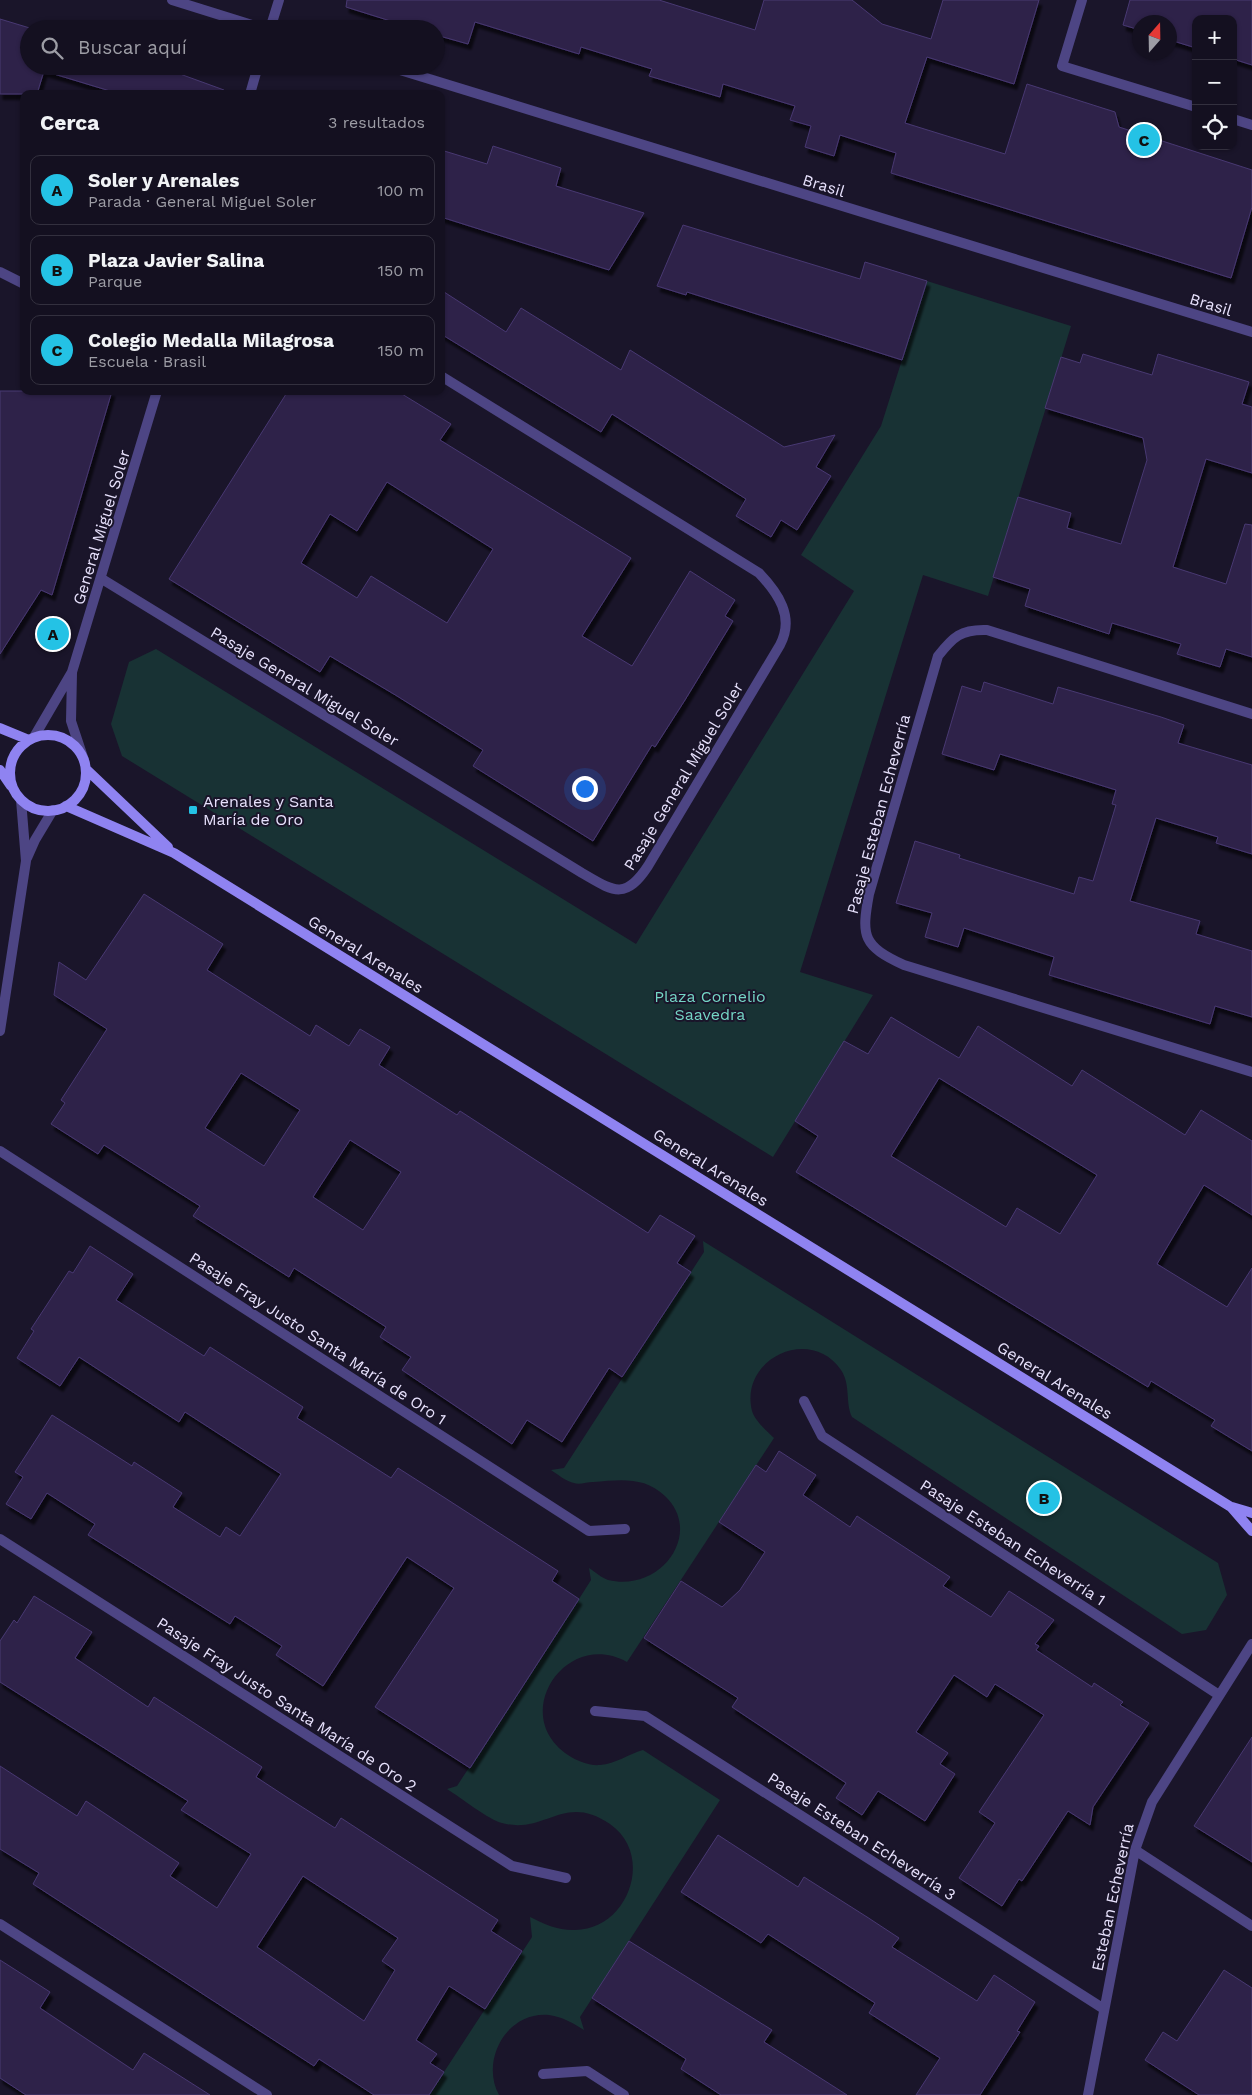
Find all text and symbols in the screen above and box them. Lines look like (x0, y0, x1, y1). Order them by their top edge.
north arrow (1132, 15, 1177, 60)
map controls (1192, 15, 1237, 150)
button: + (1192, 15, 1237, 60)
search box (20, 20, 445, 75)
icon: search (38, 34, 66, 62)
text: Buscar aquí (78, 36, 187, 59)
button: − (1192, 60, 1237, 105)
button: locate (1192, 105, 1237, 150)
text: Cerca (40, 110, 99, 135)
text: 3 resultados (328, 113, 425, 132)
pin: C (1128, 121, 1160, 159)
text: Soler y Arenales (88, 169, 239, 192)
street label: Brasil (800, 170, 847, 201)
text: A (52, 181, 62, 200)
text: 100 m (377, 181, 424, 200)
text: Parada · General Miguel Soler (88, 192, 316, 211)
text: Plaza Javier Salina (88, 249, 264, 272)
text: B (52, 261, 62, 280)
text: 150 m (378, 261, 424, 280)
text: Parque (88, 272, 142, 291)
street label: Brasil (1187, 289, 1234, 320)
text: Colegio Medalla Milagrosa (88, 329, 334, 352)
text: C (52, 341, 62, 360)
text: 150 m (378, 341, 424, 360)
text: Escuela · Brasil (88, 352, 206, 371)
street label: General Miguel Soler (69, 447, 134, 607)
pin: A (37, 615, 69, 653)
street label: Pasaje General Miguel Soler (207, 623, 403, 750)
street label: Pasaje General Miguel Soler (620, 678, 747, 874)
street label: Pasaje Esteban Echeverría (843, 712, 914, 916)
your location (572, 776, 598, 802)
place label: Arenales y Santa María de Oro (203, 792, 334, 829)
marker: Arenales y Santa María de Oro (187, 804, 199, 816)
street label: General Arenales (305, 911, 427, 997)
park label: Plaza Cornelio Saavedra (654, 987, 766, 1024)
street label: General Arenales (650, 1124, 772, 1210)
street label: Pasaje Fray Justo Santa María de Oro 1 (186, 1248, 450, 1429)
street label: General Arenales (994, 1337, 1116, 1423)
street label: Pasaje Esteban Echeverría 1 (917, 1475, 1109, 1609)
pin: B (1028, 1479, 1060, 1517)
street label: Pasaje Fray Justo Santa María de Oro 2 (153, 1613, 420, 1796)
street label: Pasaje Esteban Echeverría 3 (764, 1768, 959, 1904)
street label: Esteban Echeverría (1088, 1821, 1137, 1973)

